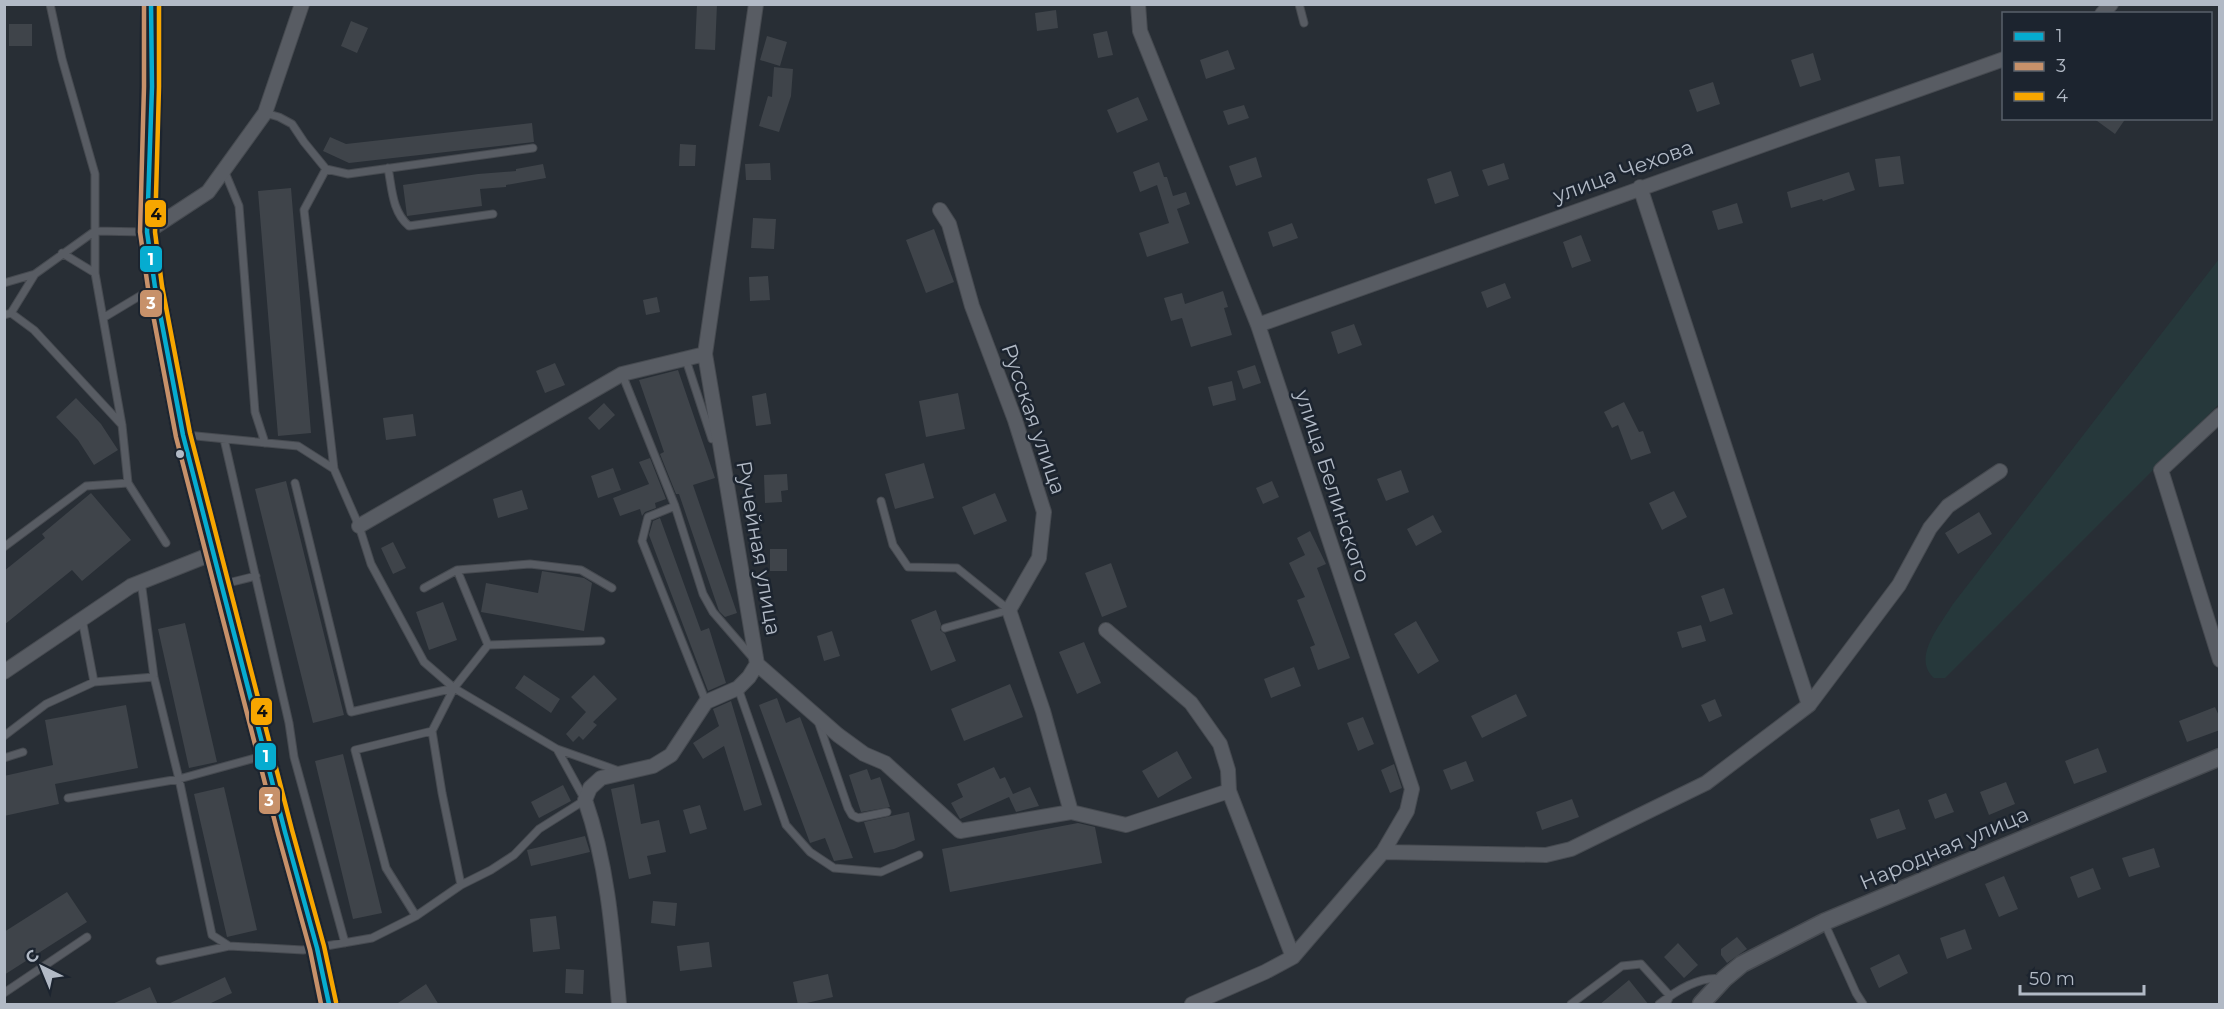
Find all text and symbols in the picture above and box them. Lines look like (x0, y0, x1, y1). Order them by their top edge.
legend (2002, 12, 2212, 120)
text: 1 (2056, 25, 2063, 47)
text: 3 (2056, 55, 2066, 77)
text: 4 (2056, 85, 2068, 107)
street label: улица Чехова (1548, 134, 1697, 208)
line badge: 4 (144, 199, 167, 228)
text: 4 (150, 205, 162, 224)
line badge: 1 (139, 245, 163, 273)
text: 1 (148, 250, 154, 269)
line badge: 3 (139, 289, 163, 318)
text: 3 (145, 294, 156, 313)
street label: Русская улица (997, 340, 1071, 498)
street label: улица Белинского (1290, 386, 1376, 585)
unlabelled marker (174, 448, 186, 460)
street label: Ручейная улица (731, 459, 787, 637)
line badge: 4 (250, 697, 273, 726)
text: 4 (256, 702, 268, 721)
line badge: 1 (254, 742, 277, 771)
text: 1 (263, 747, 269, 766)
line badge: 3 (258, 786, 281, 815)
text: 3 (263, 791, 274, 810)
street label: Народная улица (1856, 801, 2032, 895)
north arrow (12, 937, 72, 997)
text: С (21, 945, 43, 967)
scale bar (2020, 958, 2144, 996)
text: 50 m (2029, 968, 2075, 990)

